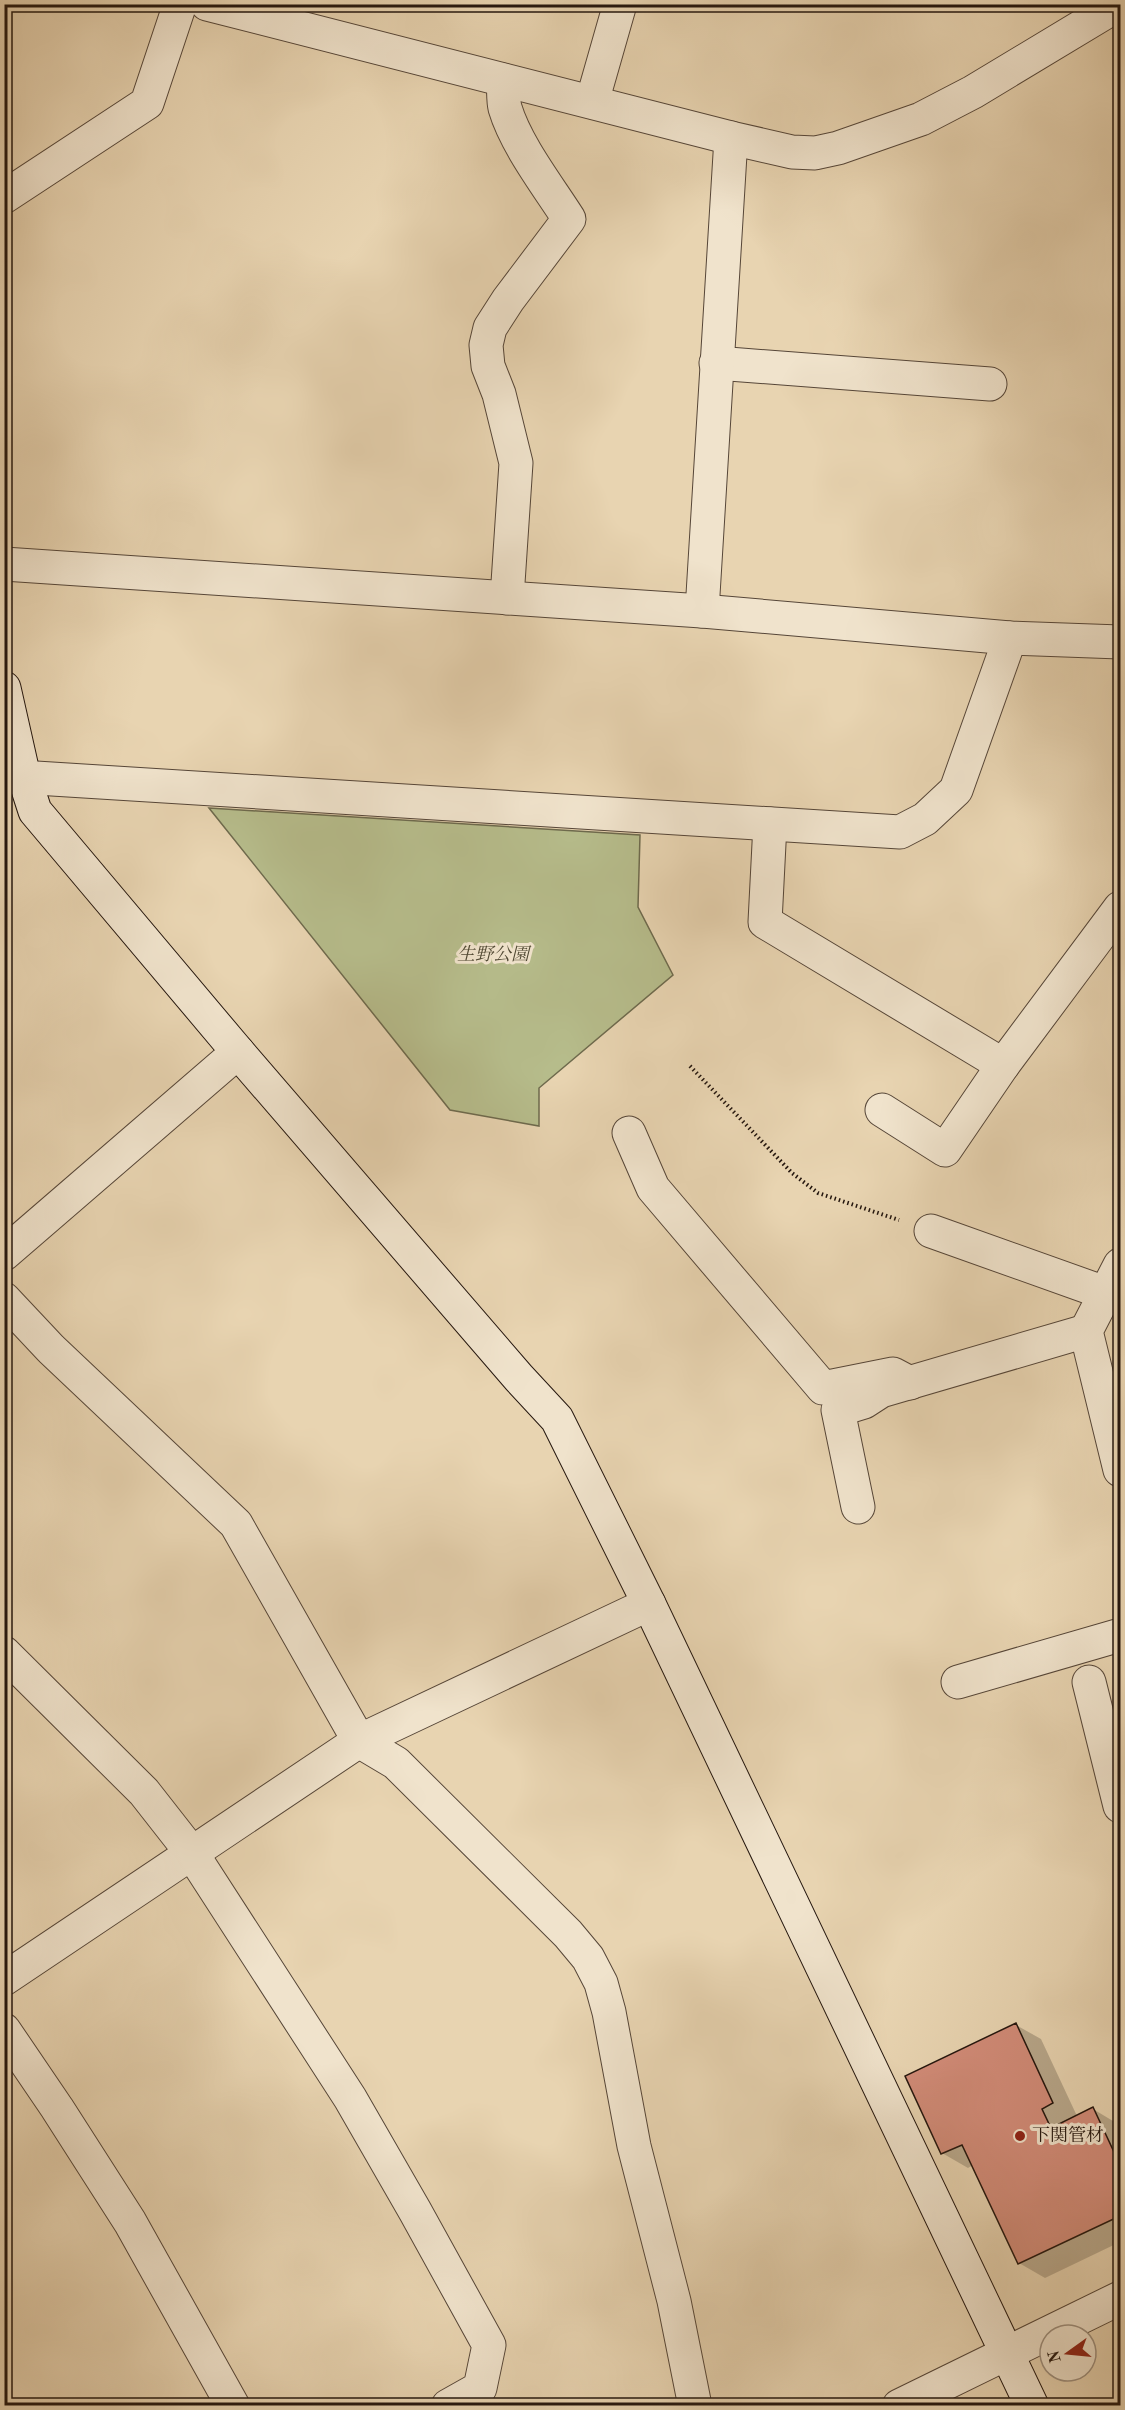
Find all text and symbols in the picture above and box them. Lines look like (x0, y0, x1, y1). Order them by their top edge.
park label: 生野公園 (457, 944, 532, 964)
place label: 下関管材 (1032, 2125, 1104, 2145)
marker: 下関管材 (1013, 2129, 1027, 2143)
north arrow (1038, 2323, 1098, 2383)
text: N (1046, 2348, 1065, 2364)

